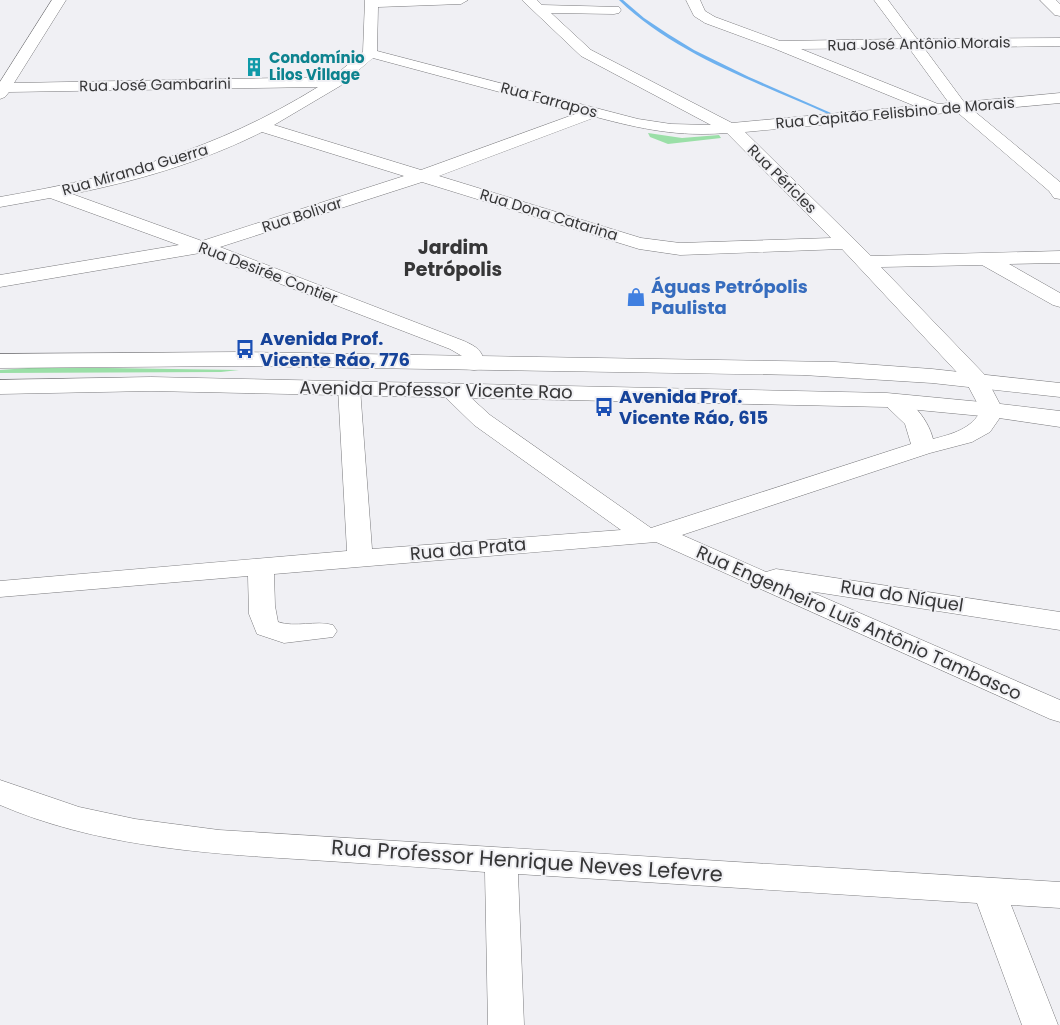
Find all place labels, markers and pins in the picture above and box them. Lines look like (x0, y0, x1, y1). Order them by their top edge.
place label: Condomínio Lilos Village (269, 47, 365, 85)
building icon: Condomínio Lilos Village (243, 56, 265, 78)
place label: Águas Petrópolis Paulista (651, 274, 808, 320)
shop icon: Águas Petrópolis Paulista (625, 286, 647, 308)
place label: Avenida Prof. Vicente Ráo, 776 (260, 326, 410, 372)
bus stop icon: Avenida Prof. Vicente Ráo, 776 (234, 338, 256, 360)
place label: Avenida Prof. Vicente Ráo, 615 (619, 384, 768, 430)
bus stop icon: Avenida Prof. Vicente Ráo, 615 (593, 396, 615, 418)

